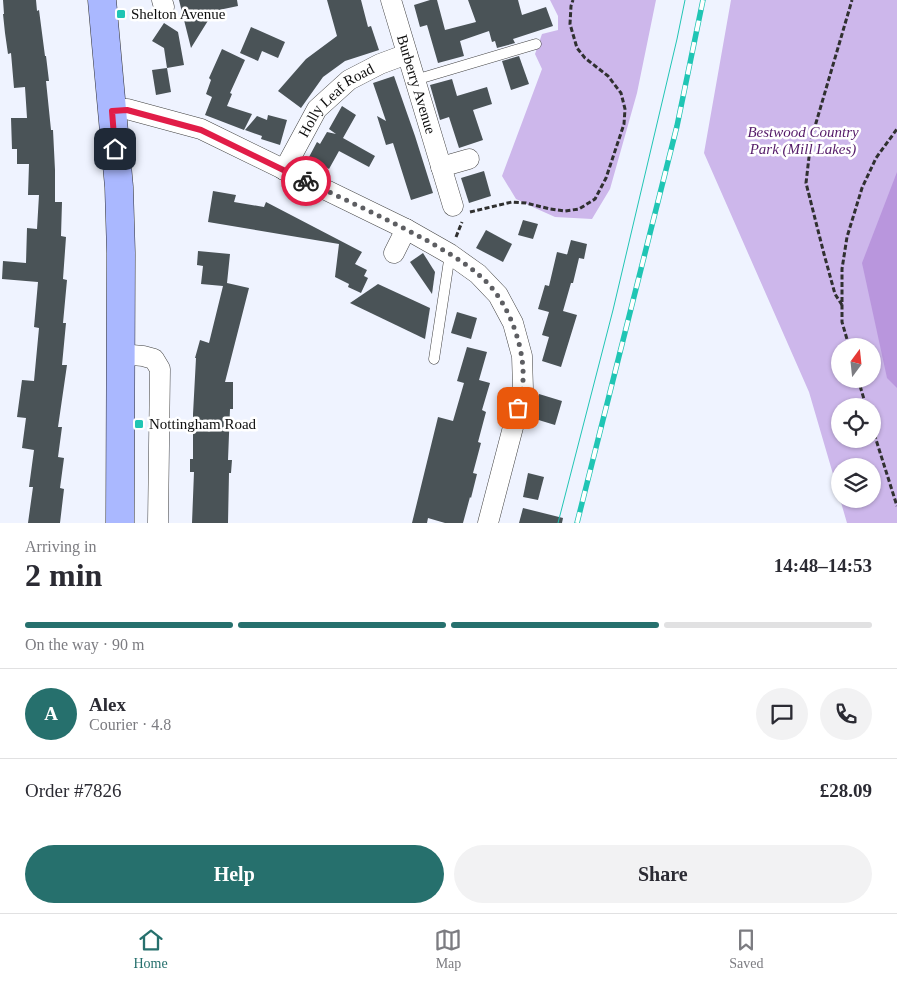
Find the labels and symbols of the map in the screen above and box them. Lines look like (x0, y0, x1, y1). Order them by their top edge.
place label: Shelton Avenue (131, 6, 226, 22)
marker: Shelton Avenue (115, 8, 127, 20)
street label: Burberry Avenue (394, 33, 439, 136)
street label: Holly Leaf Road (295, 60, 377, 140)
park label: Bestwood Country Park (Mill Lakes) (747, 124, 859, 158)
pin (94, 128, 136, 170)
courier (281, 156, 331, 206)
north arrow (831, 338, 881, 388)
pin (497, 387, 539, 429)
place label: Nottingham Road (149, 416, 257, 432)
marker: Nottingham Road (133, 418, 145, 430)

